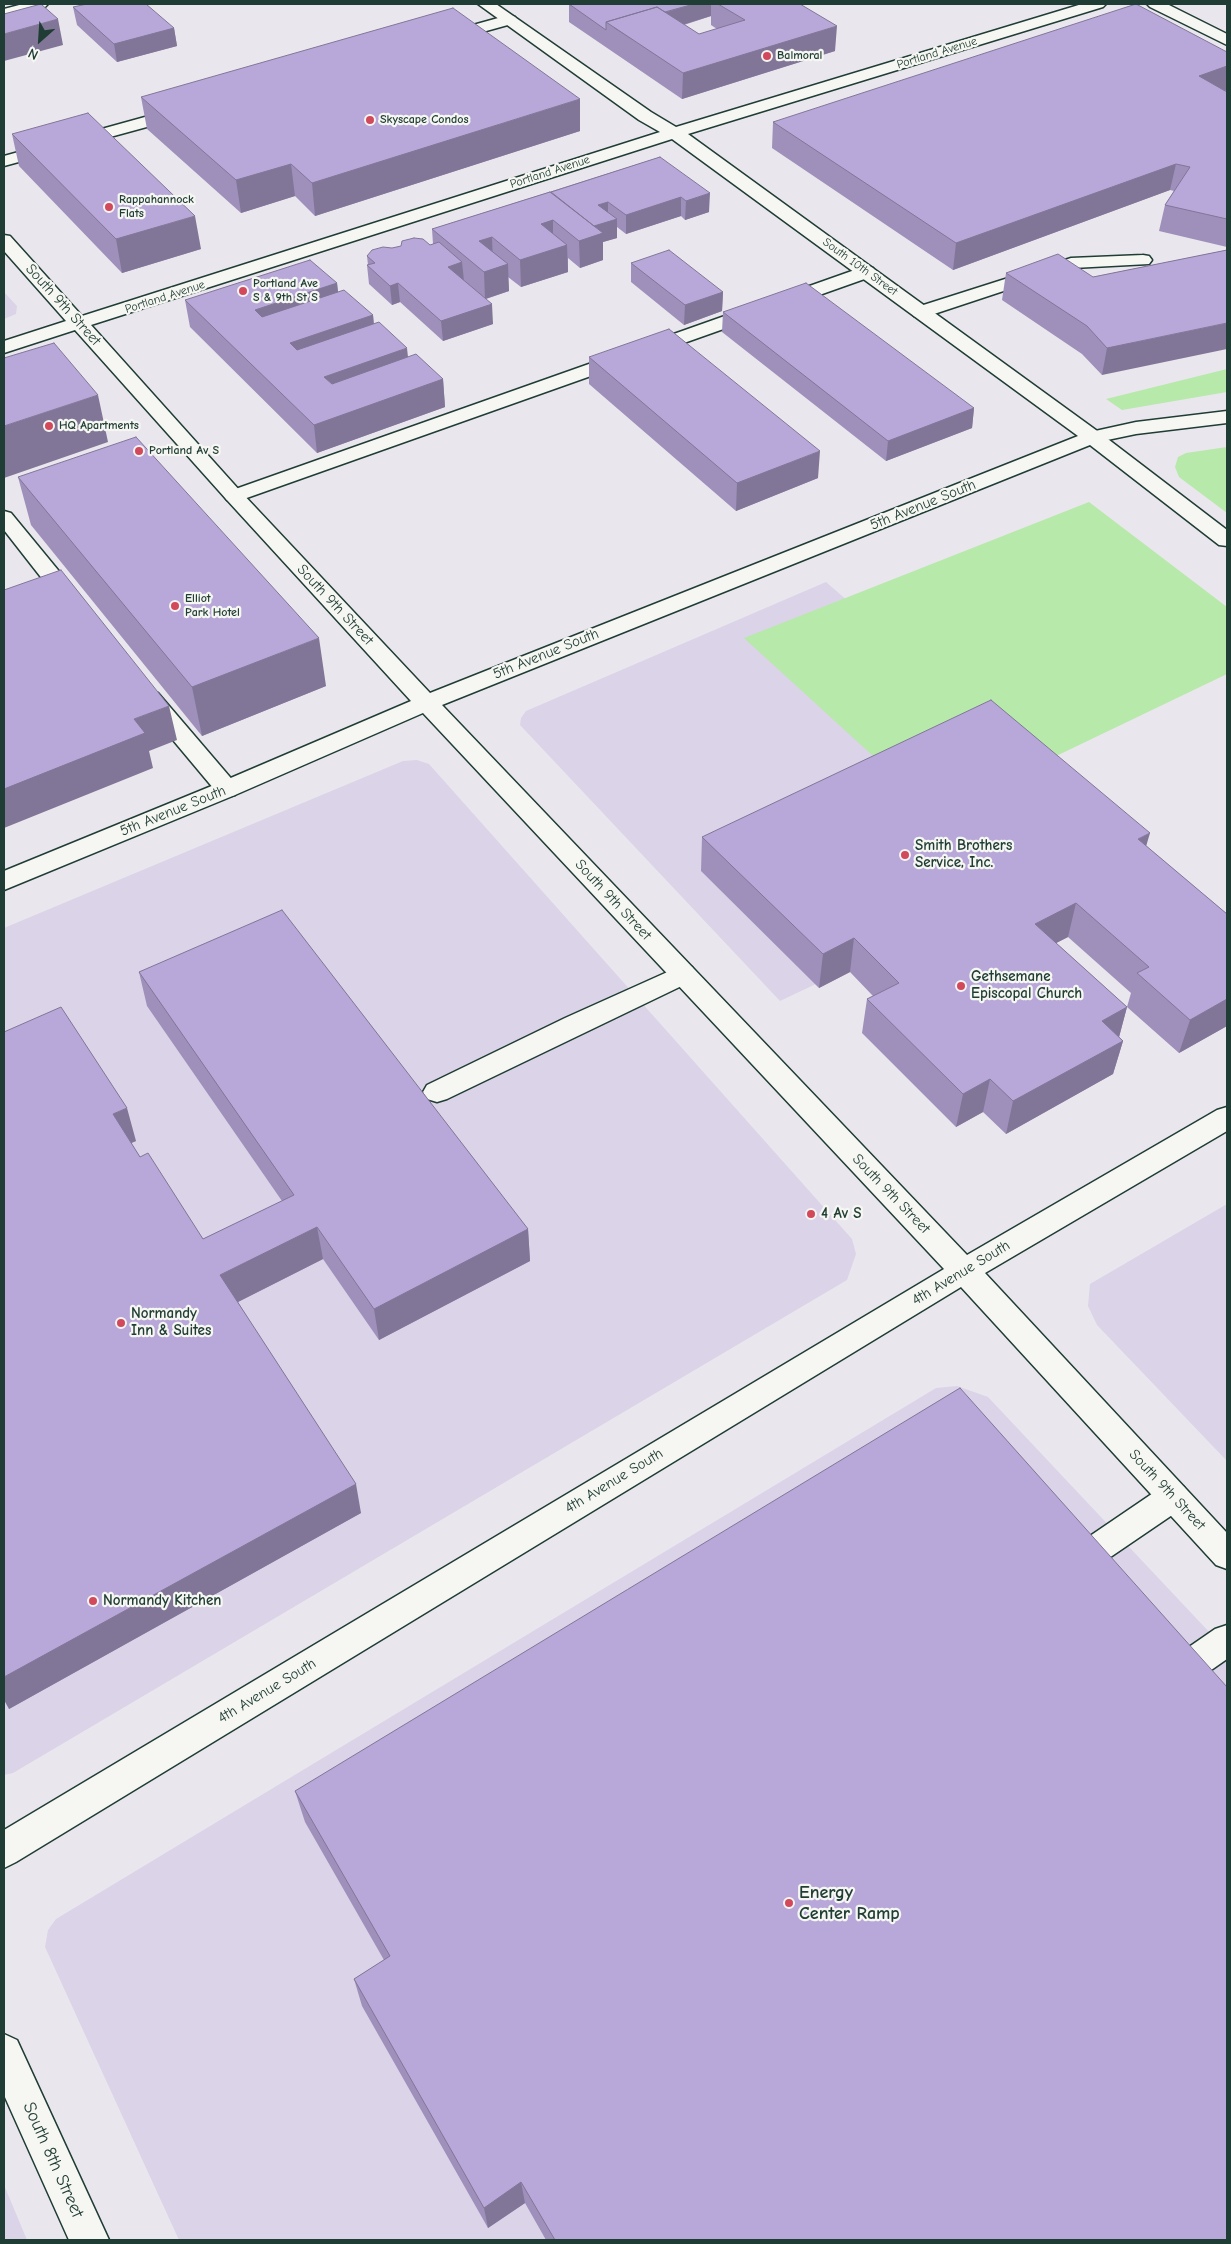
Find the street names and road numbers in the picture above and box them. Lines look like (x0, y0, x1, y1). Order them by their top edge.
street label: Portland Avenue (895, 34, 979, 72)
street label: Portland Avenue (508, 152, 592, 192)
street label: South 10th Street (820, 235, 900, 299)
street label: South 9th Street (21, 260, 105, 350)
street label: Portland Avenue (123, 277, 207, 317)
street label: 5th Avenue South (868, 476, 978, 534)
street label: South 9th Street (293, 561, 377, 649)
street label: 5th Avenue South (491, 625, 601, 683)
street label: 5th Avenue South (118, 782, 228, 840)
street label: South 9th Street (571, 856, 655, 944)
street label: South 9th Street (848, 1150, 934, 1238)
street label: 4th Avenue South (909, 1237, 1013, 1309)
street label: 4th Avenue South (562, 1445, 666, 1517)
street label: South 9th Street (1125, 1446, 1209, 1534)
street label: 4th Avenue South (215, 1655, 319, 1727)
street label: South 8th Street (18, 2099, 88, 2221)

